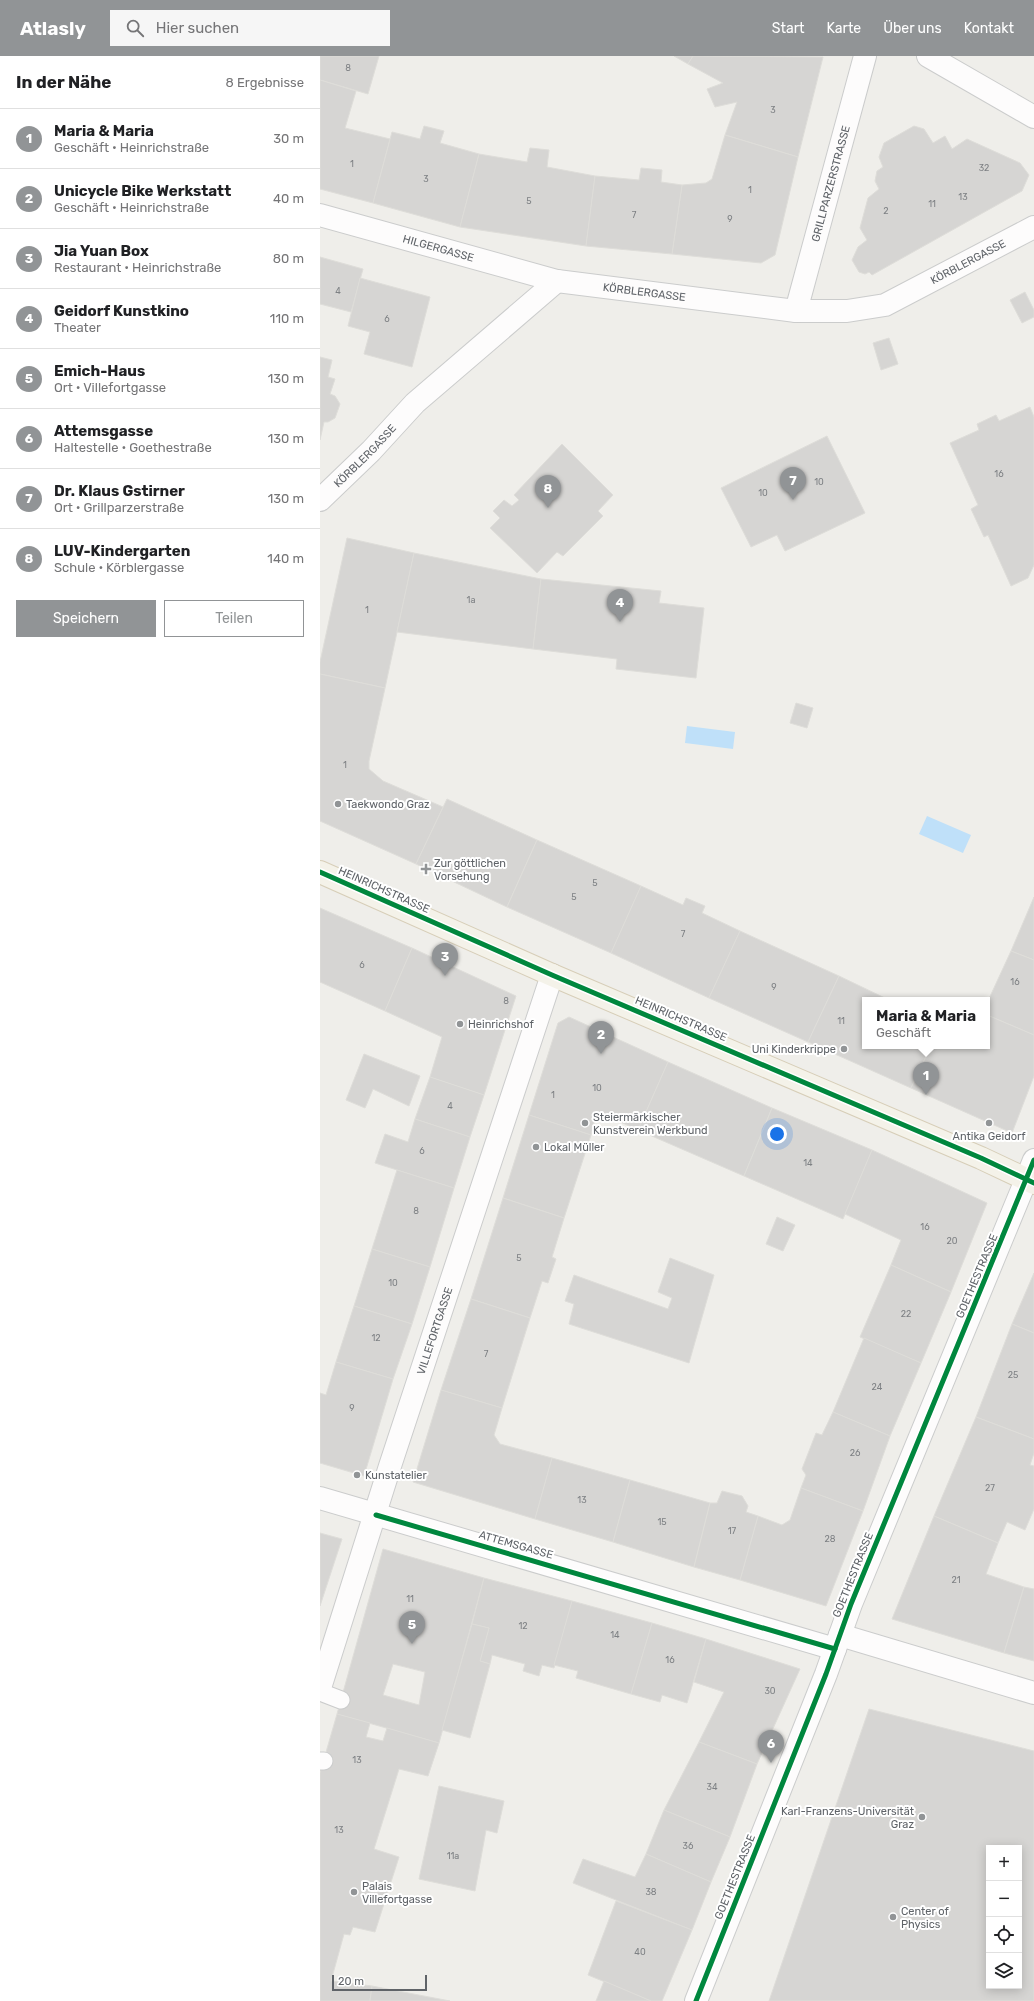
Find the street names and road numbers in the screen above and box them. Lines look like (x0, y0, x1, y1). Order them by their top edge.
street label: GRILLPARZERSTRASSE (809, 124, 852, 243)
street label: HILGERGASSE (401, 232, 476, 264)
street label: KÖRBLERGASSE (928, 236, 1008, 287)
street label: KÖRBLERGASSE (602, 280, 687, 304)
street label: KÖRBLERGASSE (331, 421, 399, 490)
street label: HEINRICHSTRASSE (336, 864, 432, 916)
street label: HEINRICHSTRASSE (633, 994, 729, 1044)
street label: GOETHESTRASSE (953, 1232, 1001, 1320)
street label: VILLEFORTGASSE (414, 1285, 455, 1376)
street label: ATTEMSGASSE (477, 1528, 555, 1562)
street label: GOETHESTRASSE (830, 1530, 876, 1619)
street label: GOETHESTRASSE (712, 1832, 758, 1921)

